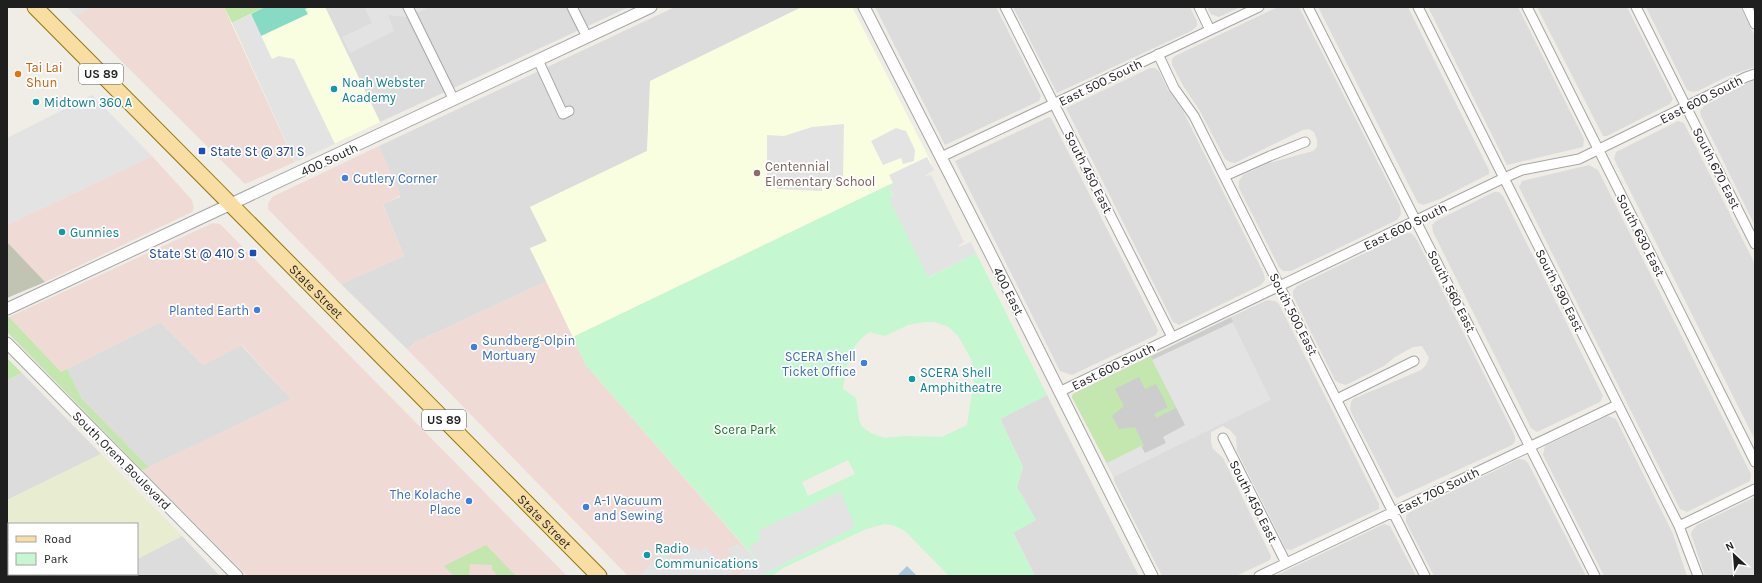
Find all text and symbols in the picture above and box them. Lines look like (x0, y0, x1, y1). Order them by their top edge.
street label: East 500 South (1056, 56, 1144, 109)
place label: Tai Lai Shun (26, 60, 63, 90)
road number: US 89 (79, 64, 123, 84)
marker: Tai Lai Shun (13, 69, 23, 79)
street label: East 600 South (1657, 72, 1745, 127)
place label: Noah Webster Academy (342, 75, 425, 105)
marker: Noah Webster Academy (329, 84, 339, 94)
place label: Midtown 360 A (44, 95, 133, 110)
marker: Midtown 360 A (31, 97, 41, 107)
street label: South 670 East (1690, 125, 1744, 211)
street label: South 450 East (1061, 129, 1116, 216)
street label: 400 South (298, 140, 360, 179)
place label: State St @ 371 S (210, 144, 305, 159)
marker: State St @ 371 S (197, 146, 207, 156)
place label: Centennial Elementary School (765, 159, 875, 189)
marker: Centennial Elementary School (752, 168, 762, 178)
place label: Cutlery Corner (353, 171, 437, 186)
marker: Cutlery Corner (340, 173, 350, 183)
street label: South 630 East (1613, 191, 1668, 279)
street label: East 600 South (1361, 200, 1449, 253)
place label: Gunnies (70, 225, 119, 240)
marker: Gunnies (57, 227, 67, 237)
place label: State St @ 410 S (149, 246, 245, 261)
street label: South 590 East (1532, 246, 1587, 334)
marker: State St @ 410 S (248, 248, 258, 258)
street label: South 560 East (1424, 248, 1479, 335)
street label: State Street (286, 261, 346, 322)
street label: 400 East (990, 265, 1027, 318)
street label: South 500 East (1266, 270, 1321, 358)
place label: Planted Earth (169, 303, 249, 318)
marker: Planted Earth (252, 305, 262, 315)
place label: Sundberg-Olpin Mortuary (482, 333, 575, 363)
street label: East 600 South (1069, 340, 1157, 393)
marker: Sundberg-Olpin Mortuary (469, 342, 479, 352)
place label: SCERA Shell Ticket Office (782, 349, 856, 379)
marker: SCERA Shell Ticket Office (859, 358, 869, 368)
place label: SCERA Shell Amphitheatre (920, 365, 1002, 395)
marker: SCERA Shell Amphitheatre (907, 374, 917, 384)
street label: South Orem Boulevard (69, 408, 174, 513)
road number: US 89 (422, 410, 466, 430)
park label: Scera Park (714, 422, 776, 437)
street label: South 450 East (1226, 458, 1281, 545)
street label: East 700 South (1395, 464, 1482, 517)
place label: The Kolache Place (390, 487, 461, 517)
street label: State Street (514, 491, 574, 552)
place label: A-1 Vacuum and Sewing (594, 493, 663, 523)
marker: The Kolache Place (464, 496, 474, 506)
marker: A-1 Vacuum and Sewing (581, 502, 591, 512)
legend (8, 523, 138, 575)
text: Road (44, 532, 72, 546)
north arrow (1714, 535, 1754, 575)
text: N (1723, 539, 1736, 554)
place label: Radio Communications (655, 541, 759, 571)
marker: Radio Communications (642, 550, 652, 560)
text: Park (44, 552, 69, 566)

